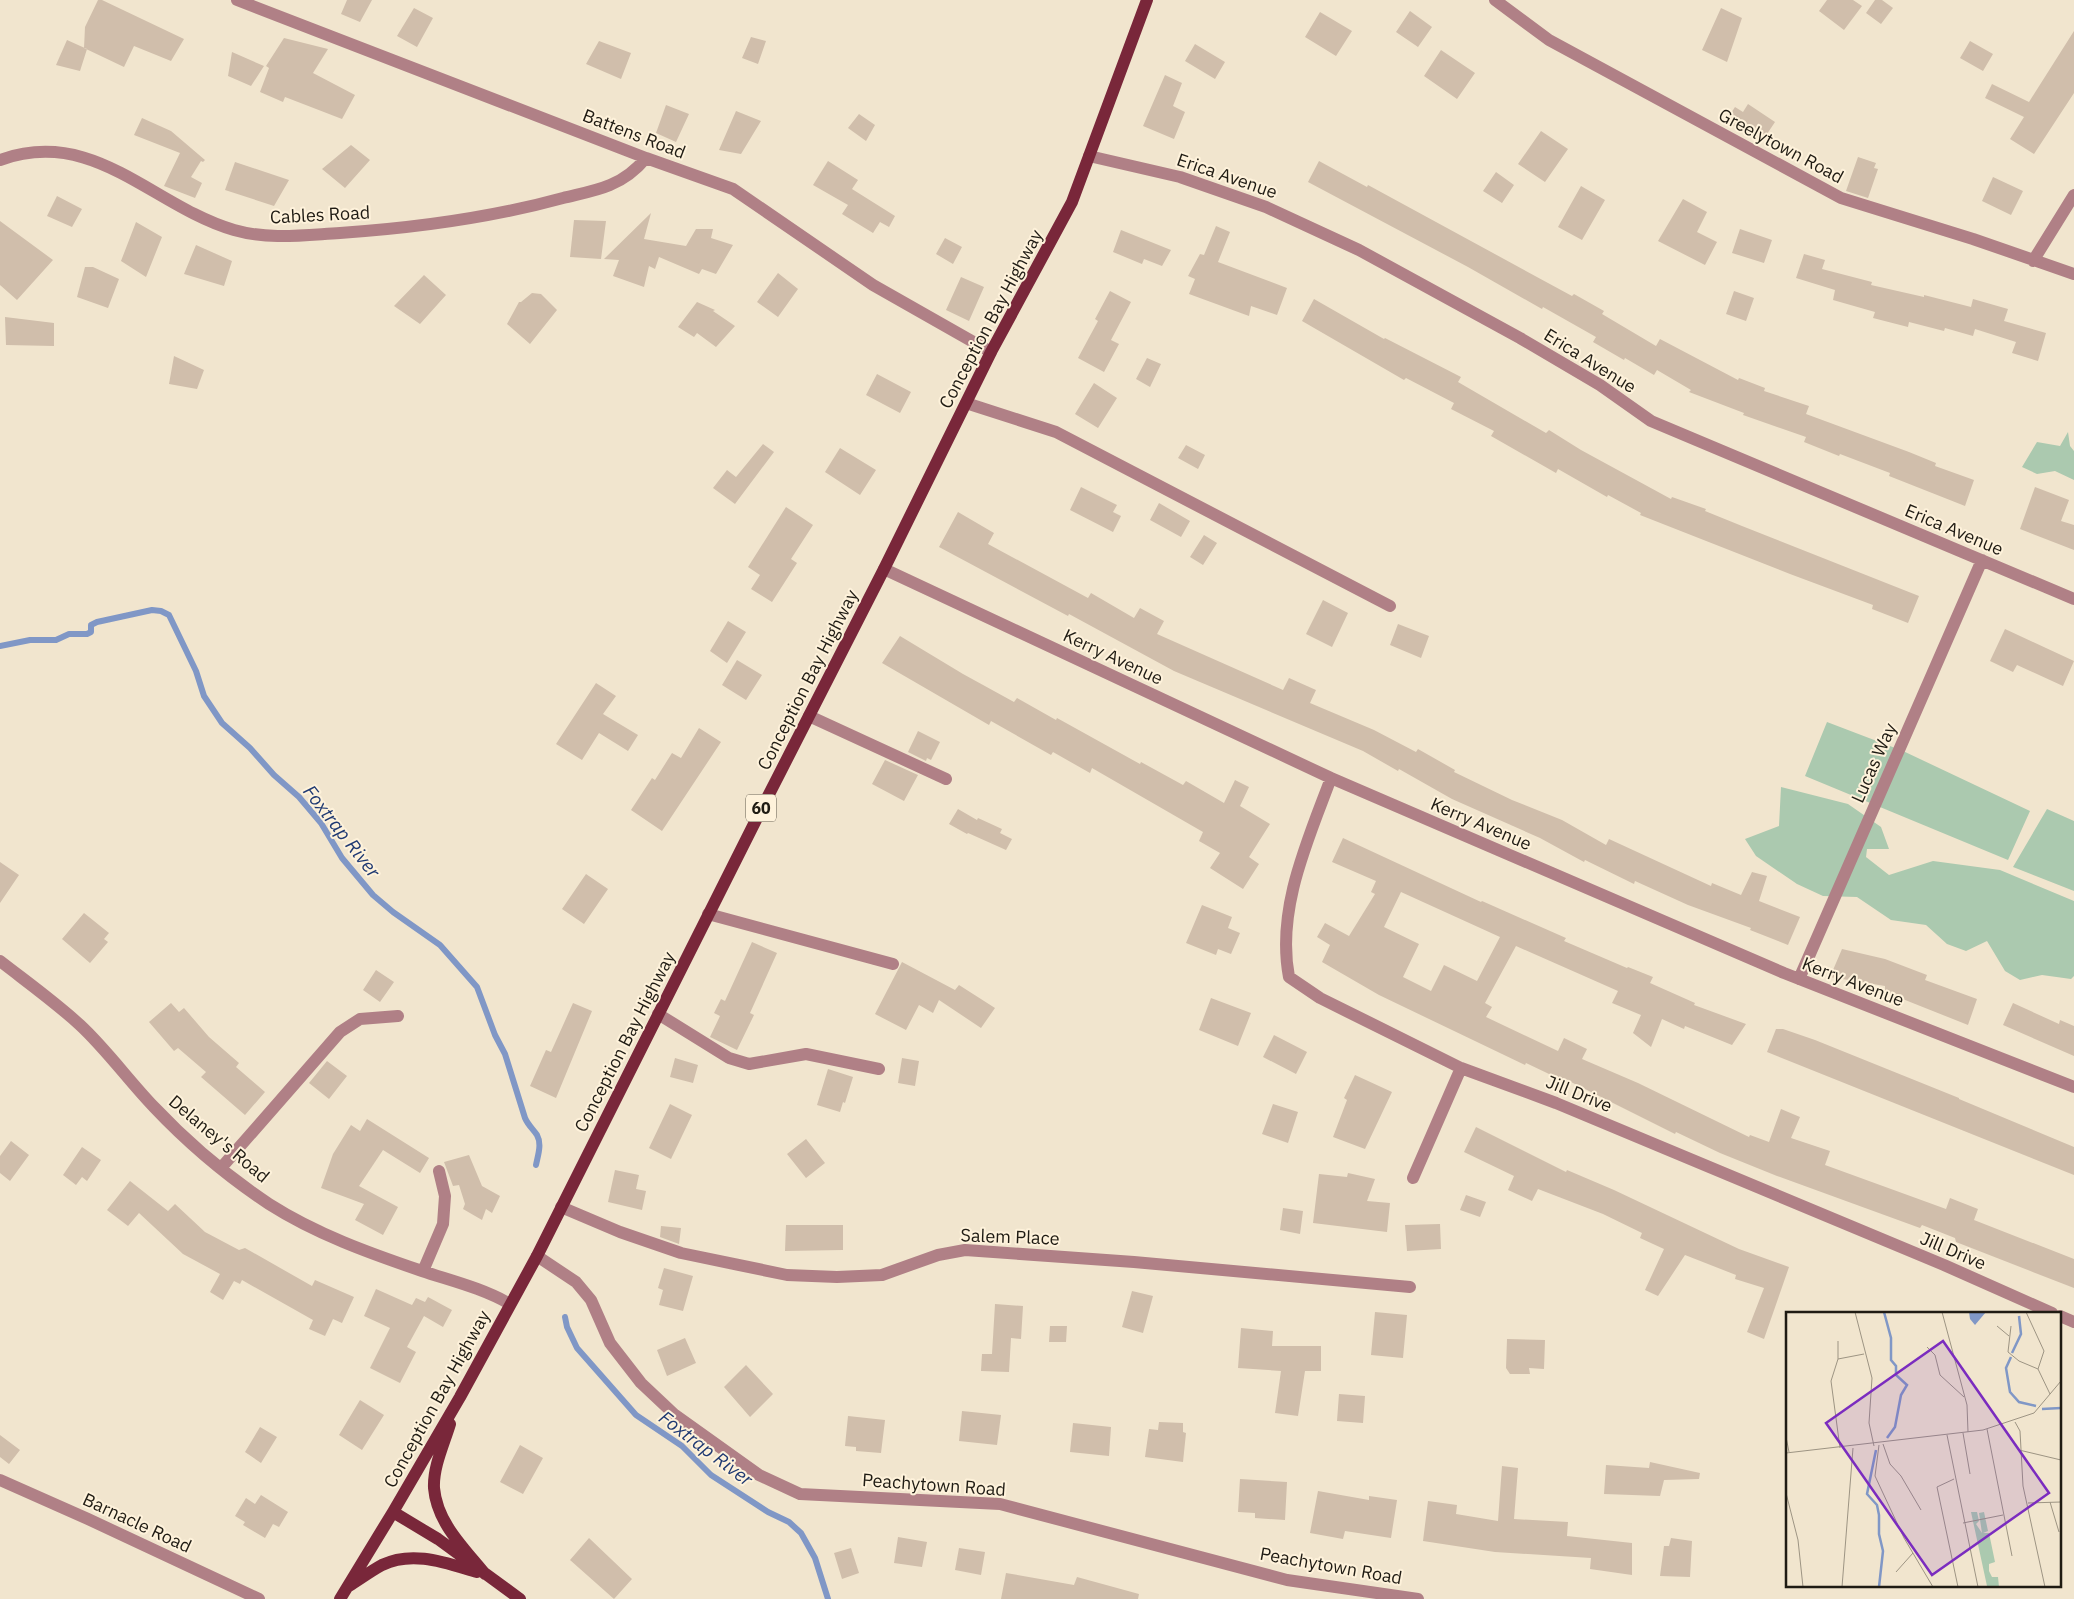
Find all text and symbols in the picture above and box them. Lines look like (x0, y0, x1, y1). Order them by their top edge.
street label: Battens Road (580, 103, 689, 164)
street label: Greelytown Road (1715, 103, 1848, 188)
street label: Erica Avenue (1174, 148, 1280, 203)
street label: Cables Road (269, 200, 371, 229)
street label: Conception Bay Highway (934, 225, 1048, 412)
street label: Erica Avenue (1540, 323, 1641, 398)
street label: Erica Avenue (1902, 499, 2007, 561)
street label: Conception Bay Highway (752, 586, 863, 774)
street label: Kerry Avenue (1060, 623, 1167, 690)
street label: Lucas Way (1846, 719, 1901, 806)
water label: Foxtrap River (298, 780, 386, 883)
street label: Kerry Avenue (1427, 792, 1535, 855)
road number: 60 (746, 794, 776, 821)
street label: Conception Bay Highway (569, 948, 680, 1136)
street label: Kerry Avenue (1799, 952, 1908, 1012)
street label: Jill Drive (1543, 1070, 1616, 1117)
street label: Delaney's Road (164, 1090, 274, 1187)
street label: Salem Place (960, 1223, 1060, 1250)
street label: Jill Drive (1917, 1226, 1990, 1275)
street label: Conception Bay Highway (378, 1306, 495, 1492)
inset map (1786, 1312, 2062, 1586)
water label: Foxtrap River (654, 1405, 758, 1492)
street label: Peachytown Road (861, 1468, 1007, 1501)
street label: Barnacle Road (79, 1487, 195, 1558)
street label: Peachytown Road (1258, 1542, 1404, 1589)

